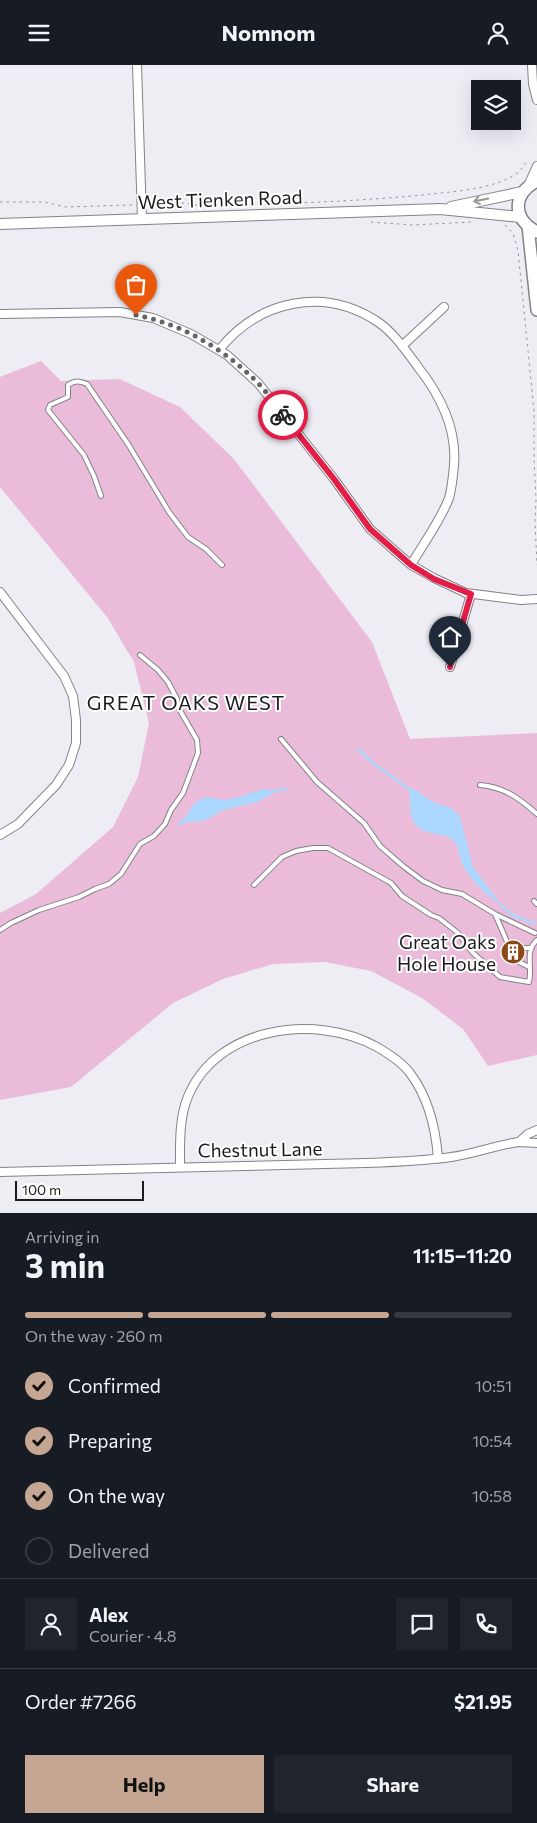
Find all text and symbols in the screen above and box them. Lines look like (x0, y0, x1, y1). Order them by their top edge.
icon: menu (25, 19, 53, 47)
text: Nomnom (222, 19, 315, 46)
icon: person (484, 19, 512, 47)
map controls (471, 80, 521, 130)
button: layers (471, 80, 521, 130)
street label: West Tienken Road (137, 185, 303, 213)
one-way arrow (474, 196, 490, 206)
pin (115, 264, 157, 315)
icon: bag (122, 271, 150, 299)
courier (258, 390, 308, 440)
icon: bike (269, 401, 297, 429)
pin (429, 616, 471, 667)
icon: home (436, 623, 464, 651)
district label: GREAT OAKS WEST (87, 690, 285, 714)
place label: Great Oaks Hole House (397, 930, 496, 975)
building icon: Great Oaks Hole House (500, 939, 526, 965)
street label: Chestnut Lane (197, 1136, 323, 1162)
scale bar (15, 1178, 144, 1201)
text: 100 m (22, 1181, 61, 1198)
text: Arriving in (25, 1227, 99, 1246)
text: 11:15–11:20 (413, 1244, 512, 1267)
text: 3 min (25, 1245, 105, 1285)
text: On the way · 260 m (25, 1326, 163, 1345)
icon: check (25, 1372, 53, 1400)
text: Confirmed (68, 1374, 161, 1397)
text: 10:51 (475, 1376, 512, 1395)
icon: check (25, 1427, 53, 1455)
text: Preparing (68, 1429, 152, 1452)
text: 10:54 (472, 1431, 512, 1450)
icon: check (25, 1482, 53, 1510)
text: On the way (68, 1484, 165, 1507)
text: 10:58 (472, 1486, 512, 1505)
text: Delivered (68, 1539, 149, 1562)
button: person (25, 1598, 77, 1650)
button: chat (396, 1598, 448, 1650)
button: phone (460, 1598, 512, 1650)
text: Alex (89, 1603, 129, 1626)
text: Courier · 4.8 (89, 1626, 176, 1645)
text: Order #7266 (25, 1690, 137, 1713)
text: $21.95 (454, 1690, 512, 1713)
button: Help (25, 1755, 264, 1813)
button: Share (274, 1755, 512, 1813)

